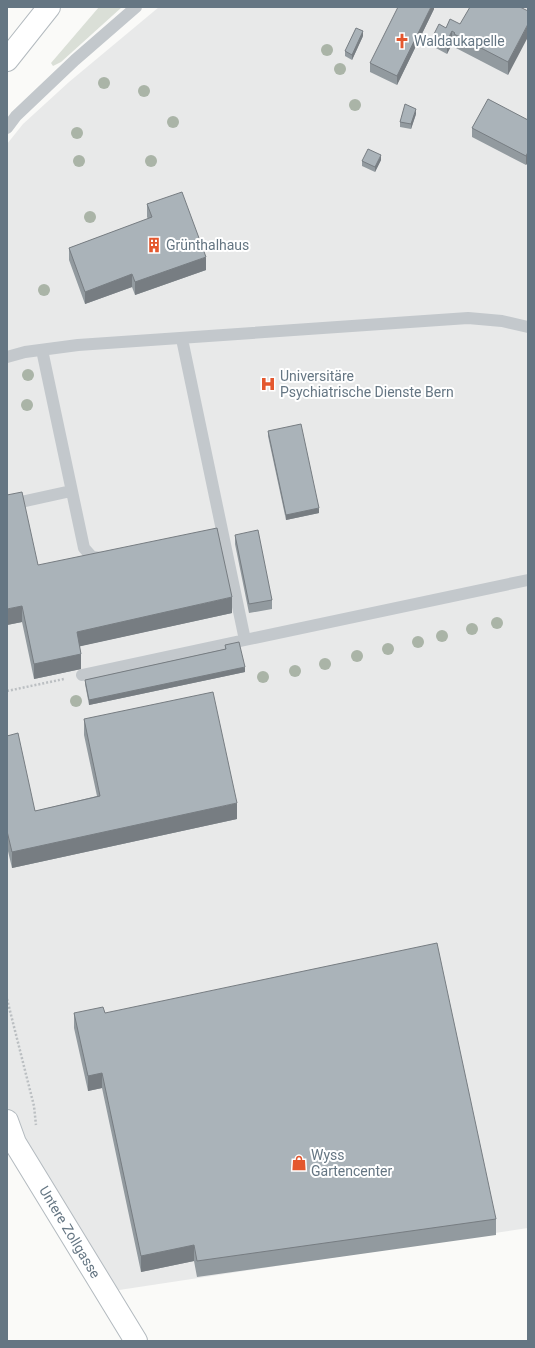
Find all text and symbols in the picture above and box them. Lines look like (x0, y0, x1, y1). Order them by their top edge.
church icon: Waldaukapelle (393, 32, 411, 50)
place label: Waldaukapelle (414, 33, 505, 49)
building icon: Grünthalhaus (145, 236, 163, 254)
place label: Grünthalhaus (166, 237, 249, 253)
place label: Universitäre Psychiatrische Dienste Bern (280, 368, 454, 400)
hospital icon: Universitäre Psychiatrische Dienste Bern (259, 375, 277, 393)
place label: Wyss Gartencenter (311, 1147, 392, 1179)
shop icon: Wyss Gartencenter (290, 1154, 308, 1172)
street label: Untere Zollgasse (36, 1183, 104, 1281)

